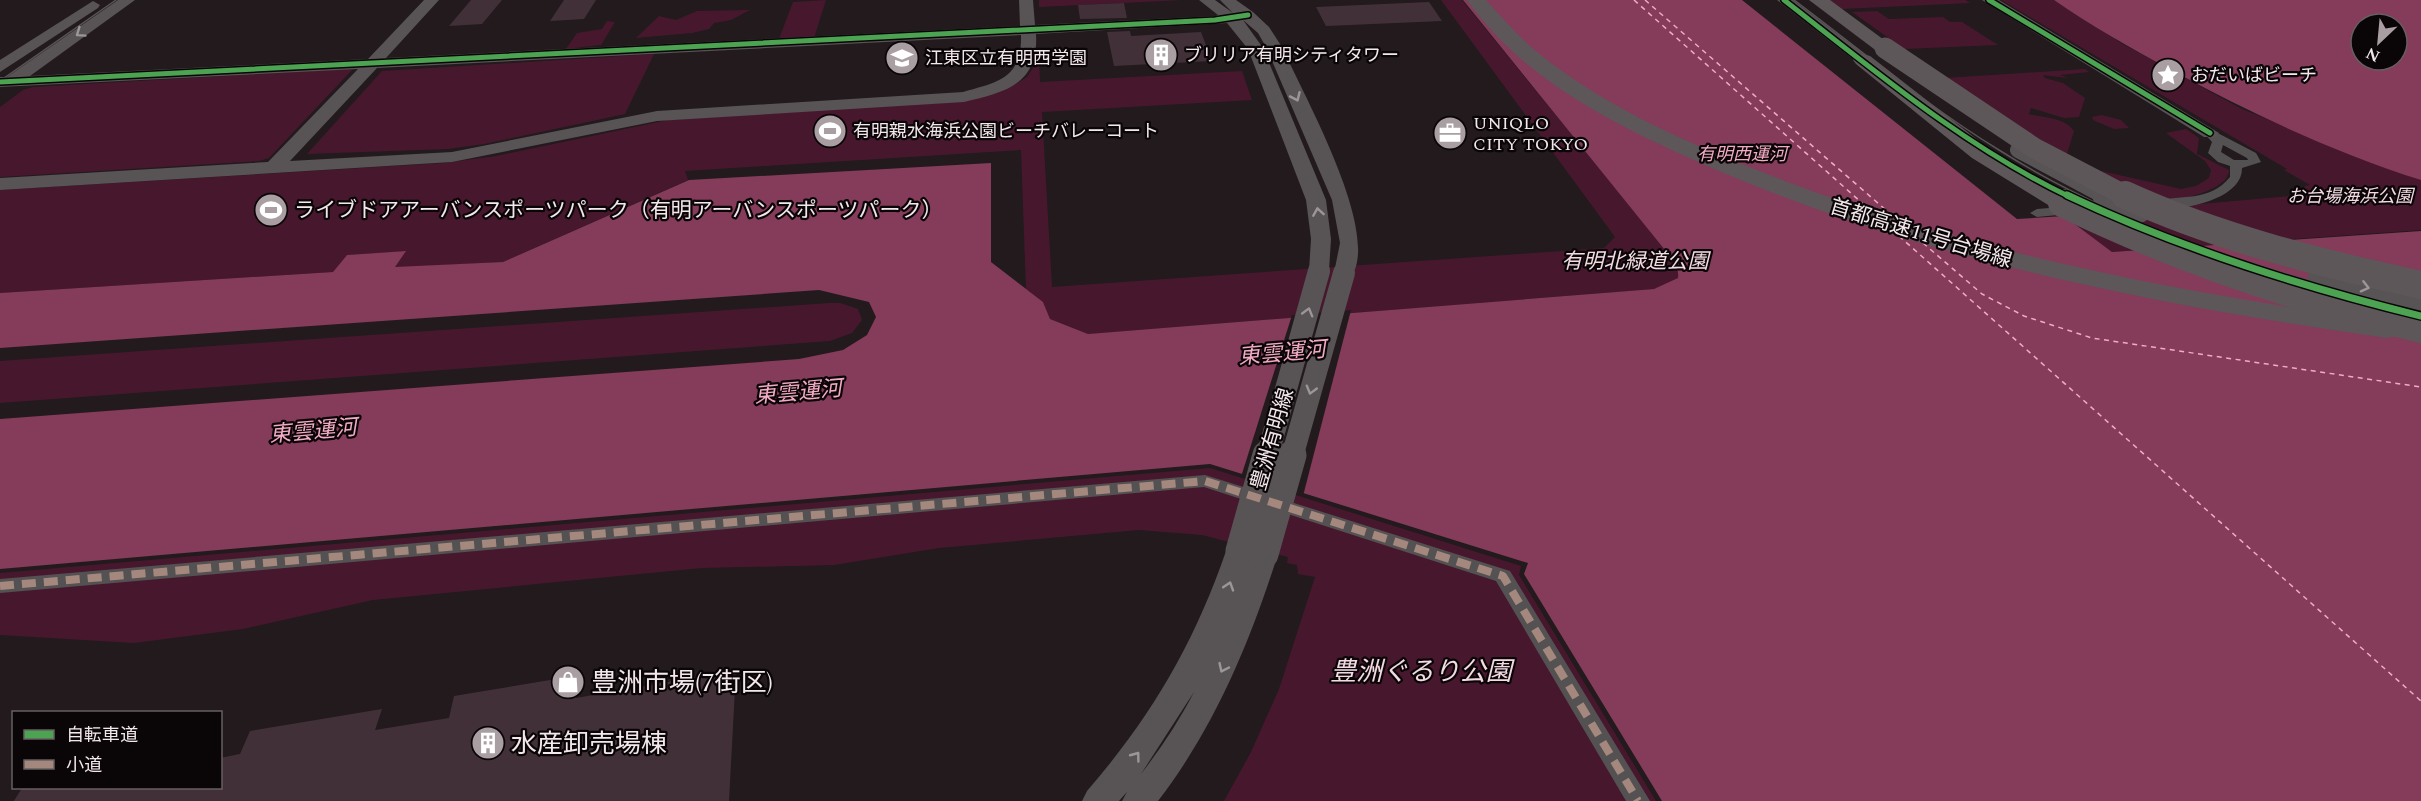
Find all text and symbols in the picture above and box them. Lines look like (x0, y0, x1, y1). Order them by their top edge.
north arrow (2349, 12, 2409, 72)
one-way arrow (75, 26, 86, 37)
building icon: ブリリア有明シティタワー (1143, 37, 1179, 73)
school or university icon: 江東区立有明西学園 (884, 40, 920, 76)
text: N (2362, 41, 2384, 68)
place label: ブリリア有明シティタワー (1184, 42, 1399, 69)
place label: 江東区立有明西学園 (925, 45, 1087, 72)
place icon: おだいばビーチ (2150, 57, 2186, 93)
place label: おだいばビーチ (2191, 62, 2317, 89)
one-way arrow (1289, 90, 1301, 101)
place label: UNIQLO CITY TOKYO (1473, 110, 1588, 158)
sports icon: 有明親水海浜公園ビーチバレーコート (812, 113, 848, 149)
office icon: UNIQLO CITY TOKYO (1432, 115, 1468, 151)
place label: 有明親水海浜公園ビーチバレーコート (853, 118, 1159, 145)
water label: 有明西運河 (1697, 141, 1790, 168)
park label: お台場海浜公園 (2287, 183, 2416, 210)
street label: 首都高速11号台場線 (1826, 191, 2016, 277)
sports icon: ライブドアアーバンスポーツパーク（有明アーバンスポーツパーク） (253, 192, 289, 228)
place label: ライブドアアーバンスポーツパーク（有明アーバンスポーツパーク） (294, 195, 942, 227)
one-way arrow (1312, 208, 1325, 218)
park label: 有明北緑道公園 (1562, 246, 1711, 278)
one-way arrow (2360, 279, 2370, 292)
one-way arrow (1300, 307, 1313, 317)
water label: 東雲運河 (1237, 333, 1331, 374)
water label: 東雲運河 (753, 372, 847, 413)
street label: 豊洲有明線 (1243, 384, 1303, 494)
one-way arrow (1306, 384, 1318, 394)
water label: 東雲運河 (268, 411, 362, 452)
one-way arrow (1222, 581, 1234, 592)
park label: 豊洲ぐるり公園 (1330, 652, 1516, 692)
one-way arrow (1218, 661, 1230, 672)
place label: 豊洲市場(7街区) (591, 663, 773, 703)
shop icon: 豊洲市場(7街区) (550, 664, 586, 700)
legend (12, 711, 222, 789)
text: 自転車道 (66, 722, 138, 749)
place label: 水産卸売場棟 (511, 724, 667, 764)
building icon: 水産卸売場棟 (470, 725, 506, 761)
text: 小道 (66, 752, 102, 779)
one-way arrow (1129, 752, 1140, 763)

